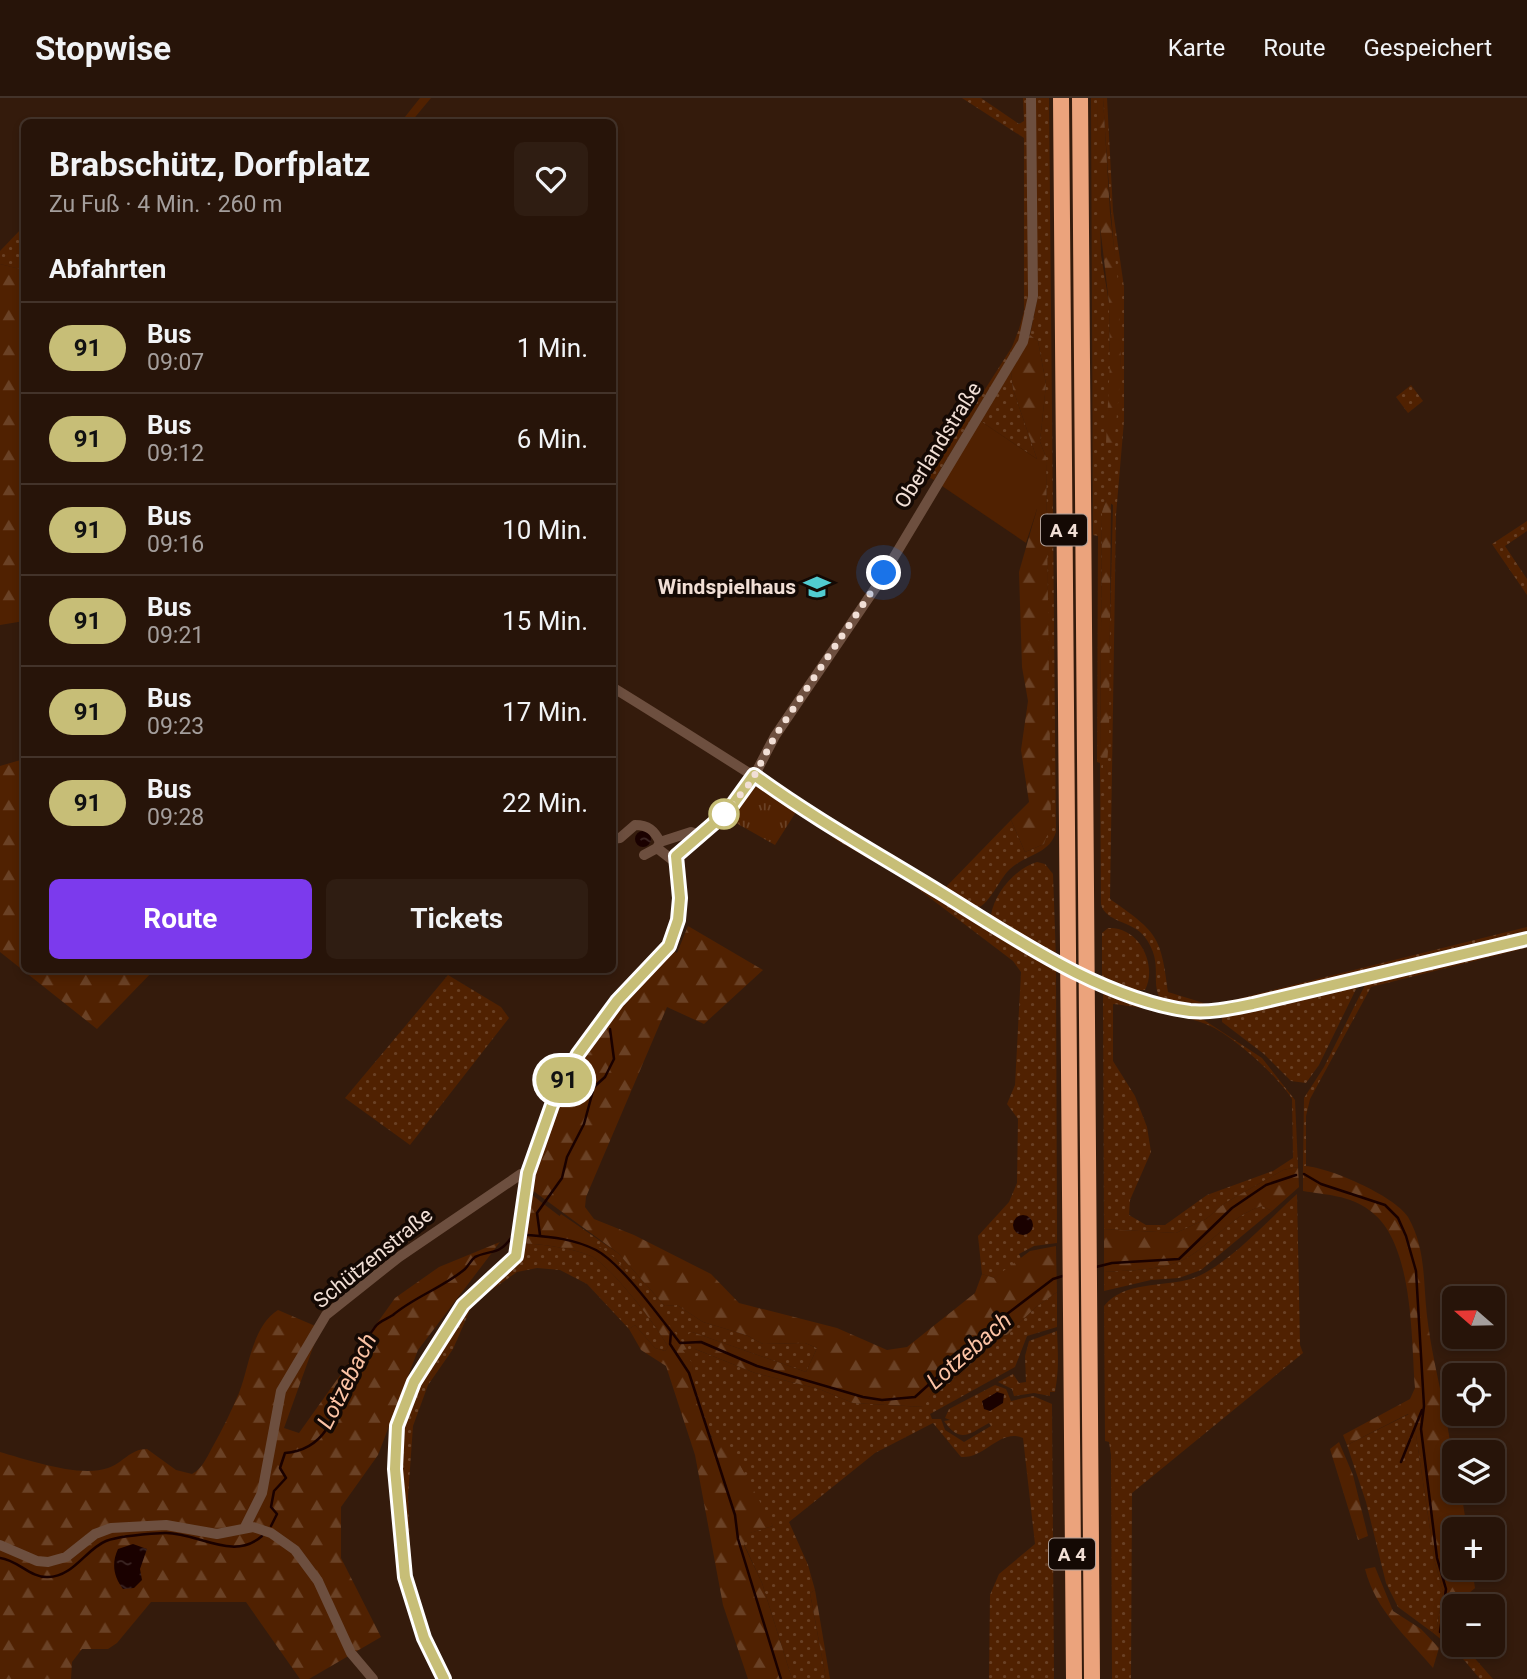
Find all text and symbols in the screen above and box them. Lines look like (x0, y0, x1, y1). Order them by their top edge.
text: Stopwise (35, 29, 171, 68)
text: Karte (1168, 34, 1225, 62)
text: Route (1263, 34, 1325, 62)
text: Gespeichert (1363, 34, 1492, 62)
button: heart (514, 142, 588, 216)
text: Brabschütz, Dorfplatz (49, 145, 370, 184)
text: Zu Fuß · 4 Min. · 260 m (49, 191, 282, 218)
text: Abfahrten (49, 254, 166, 284)
text: Bus (147, 319, 192, 349)
text: 1 Min. (517, 333, 588, 363)
text: 91 (74, 334, 101, 362)
text: 09:07 (147, 349, 204, 376)
street label: Oberlandstraße (890, 378, 986, 512)
text: Bus (147, 410, 192, 440)
text: 6 Min. (517, 424, 588, 454)
text: 91 (74, 425, 101, 453)
text: 09:12 (147, 440, 204, 467)
text: Bus (147, 501, 192, 531)
road number: A 4 (1041, 514, 1087, 546)
text: 10 Min. (502, 515, 588, 545)
text: 91 (74, 516, 101, 544)
text: 09:16 (147, 531, 204, 558)
your location (866, 555, 901, 590)
school or university icon: Windspielhaus (802, 572, 832, 602)
place label: Windspielhaus (658, 575, 796, 599)
text: Bus (147, 592, 192, 622)
text: 15 Min. (502, 606, 588, 636)
text: 91 (74, 607, 101, 635)
text: 09:21 (147, 622, 204, 649)
text: Bus (147, 683, 192, 713)
text: 17 Min. (502, 697, 588, 727)
text: 91 (74, 698, 101, 726)
text: 09:23 (147, 713, 204, 740)
text: Bus (147, 774, 192, 804)
text: 22 Min. (502, 788, 588, 818)
text: 91 (74, 789, 101, 817)
unlabelled marker (709, 799, 739, 829)
text: 09:28 (147, 804, 204, 831)
button: Route (49, 879, 312, 959)
button: Tickets (326, 879, 588, 959)
line badge: 91 (532, 1057, 596, 1103)
text: 91 (550, 1066, 578, 1094)
street label: Schützenstraße (309, 1203, 437, 1313)
north arrow (1442, 1286, 1505, 1349)
map controls (1442, 1286, 1505, 1657)
water label: Lotzebach (921, 1307, 1017, 1395)
water label: Lotzebach (311, 1329, 383, 1433)
button: locate (1442, 1363, 1505, 1426)
button: layers (1442, 1440, 1505, 1503)
button: + (1442, 1517, 1505, 1580)
road number: A 4 (1049, 1538, 1095, 1570)
button: − (1442, 1594, 1505, 1657)

